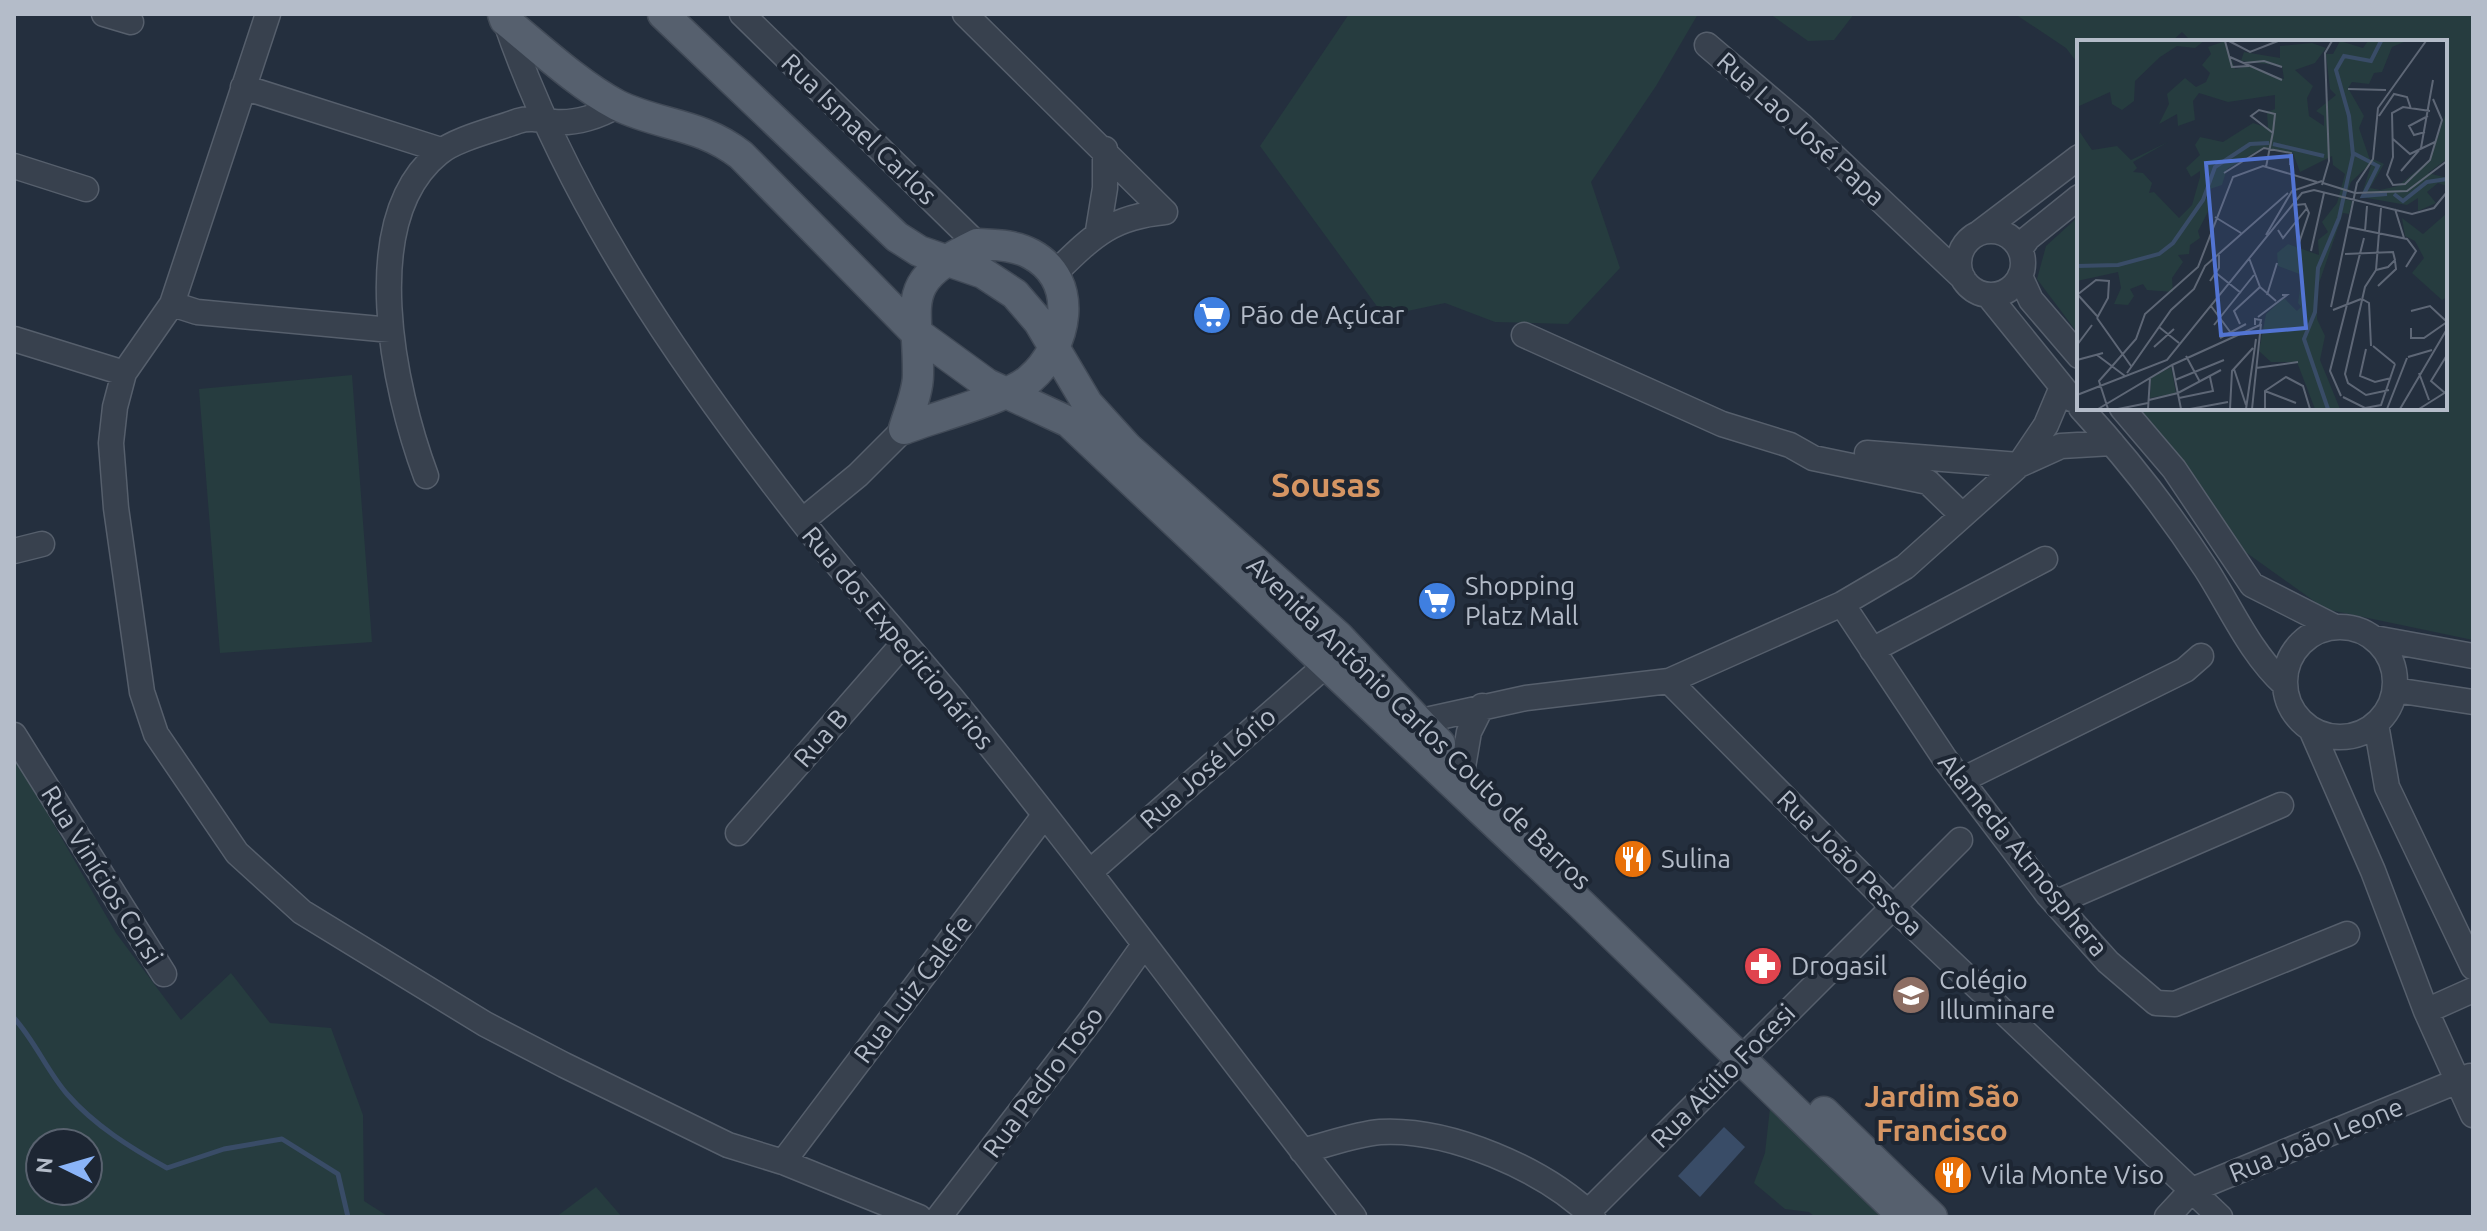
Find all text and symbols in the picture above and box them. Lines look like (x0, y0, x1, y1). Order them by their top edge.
inset map (2077, 40, 2447, 410)
street label: Rua Lao José Papa (1712, 46, 1891, 211)
street label: Rua Ismael Carlos (776, 47, 943, 210)
supermarket icon: Pão de Açúcar (1191, 294, 1233, 336)
place label: Pão de Açúcar (1240, 300, 1405, 329)
district label: Sousas (1271, 465, 1381, 503)
street label: Rua dos Expedicionários (797, 521, 1000, 755)
street label: Avenida Antônio Carlos Couto de Barros (1242, 550, 1597, 895)
place label: Shopping Platz Mall (1465, 571, 1579, 630)
supermarket icon: Shopping Platz Mall (1416, 580, 1458, 622)
street label: Rua José Lório (1134, 701, 1281, 834)
street label: Rua B (788, 703, 854, 772)
street label: Alameda Atmosphera (1933, 748, 2114, 962)
street label: Rua Vinícios Corsi (36, 780, 169, 969)
street label: Rua João Pessoa (1772, 784, 1929, 941)
restaurant icon: Sulina (1612, 838, 1654, 880)
place label: Sulina (1661, 844, 1731, 873)
street label: Rua Luiz Calefe (848, 909, 978, 1068)
pharmacy icon: Drogasil (1742, 945, 1784, 987)
place label: Drogasil (1791, 951, 1887, 980)
place label: Colégio Illuminare (1939, 965, 2055, 1024)
school or university icon: Colégio Illuminare (1890, 974, 1932, 1016)
street label: Rua Atílio Focesi (1645, 998, 1800, 1153)
street label: Rua Pedro Toso (977, 1001, 1109, 1163)
district label: Jardim São Francisco (1865, 1079, 2019, 1147)
street label: Rua João Leone (2225, 1091, 2407, 1188)
north arrow (24, 1127, 104, 1207)
restaurant icon: Vila Monte Viso (1932, 1154, 1974, 1196)
text: N (30, 1156, 57, 1174)
place label: Vila Monte Viso (1981, 1160, 2164, 1189)

